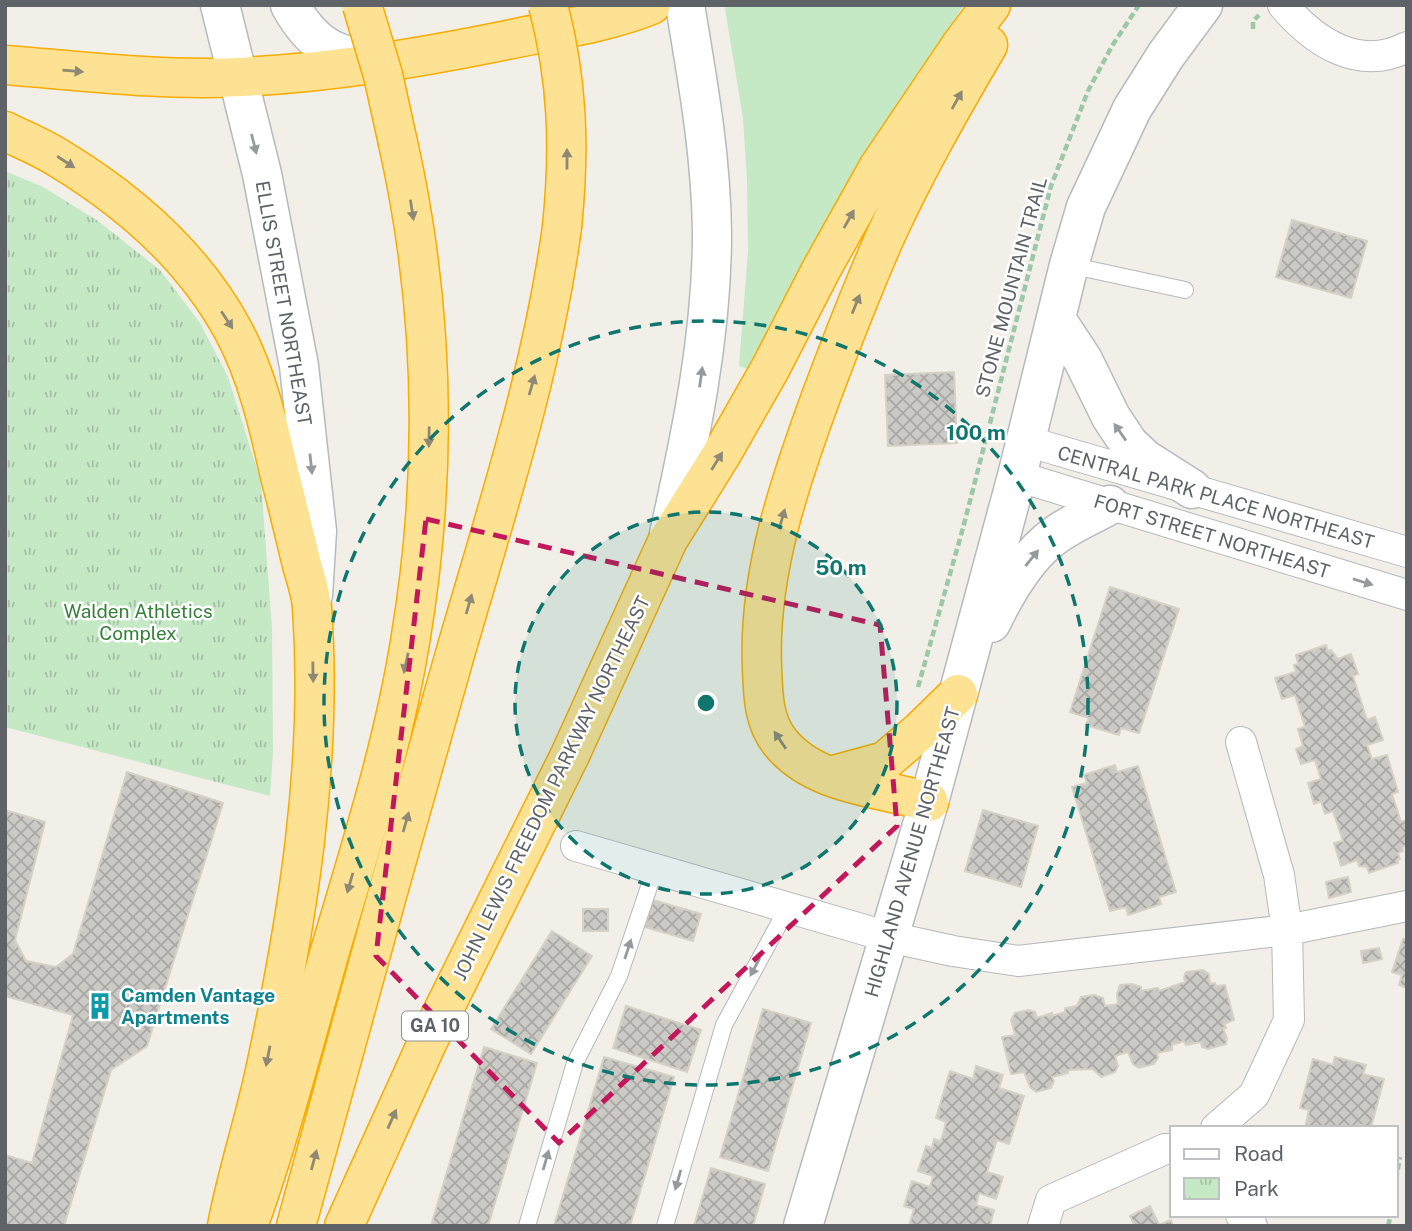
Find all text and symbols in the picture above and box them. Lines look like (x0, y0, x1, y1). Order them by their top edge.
one-way arrow (62, 66, 84, 77)
one-way arrow (951, 90, 963, 110)
one-way arrow (249, 133, 260, 155)
one-way arrow (561, 147, 573, 169)
one-way arrow (56, 156, 76, 169)
street label: STONE MOUNTAIN TRAIL (971, 174, 1051, 400)
street label: ELLIS STREET NORTHEAST (252, 179, 316, 427)
one-way arrow (407, 199, 418, 221)
one-way arrow (843, 209, 855, 228)
one-way arrow (851, 293, 862, 314)
one-way arrow (220, 311, 233, 330)
one-way arrow (695, 366, 706, 388)
one-way arrow (527, 374, 537, 395)
text: 100 m (946, 420, 1006, 445)
one-way arrow (1114, 422, 1127, 441)
one-way arrow (424, 426, 435, 448)
street label: CENTRAL PARK PLACE NORTHEAST (1055, 441, 1377, 553)
one-way arrow (711, 452, 724, 471)
one-way arrow (305, 453, 316, 475)
street label: FORT STREET NORTHEAST (1091, 490, 1333, 582)
one-way arrow (778, 508, 788, 529)
one-way arrow (1025, 550, 1040, 568)
text: 50 m (815, 555, 867, 580)
one-way arrow (1353, 577, 1374, 587)
street label: JOHN LEWIS FREEDOM PARKWAY NORTHEAST (448, 592, 654, 984)
one-way arrow (465, 593, 475, 614)
park label: Walden Athletics Complex (63, 600, 213, 644)
one-way arrow (401, 652, 412, 674)
one-way arrow (307, 661, 319, 683)
centre of rings (694, 691, 718, 715)
street label: HIGHLAND AVENUE NORTHEAST (860, 705, 964, 999)
one-way arrow (773, 731, 787, 749)
one-way arrow (402, 811, 412, 832)
one-way arrow (345, 873, 355, 894)
one-way arrow (623, 938, 634, 959)
one-way arrow (749, 957, 761, 977)
place label: Camden Vantage Apartments (121, 984, 275, 1028)
building icon: Camden Vantage Apartments (85, 991, 115, 1021)
road number: GA 10 (402, 1012, 468, 1041)
one-way arrow (262, 1045, 273, 1067)
one-way arrow (386, 1109, 398, 1129)
legend (1170, 1126, 1398, 1217)
text: Road (1234, 1141, 1284, 1166)
one-way arrow (310, 1149, 320, 1170)
one-way arrow (542, 1150, 552, 1171)
one-way arrow (673, 1170, 683, 1191)
text: Park (1234, 1176, 1279, 1201)

